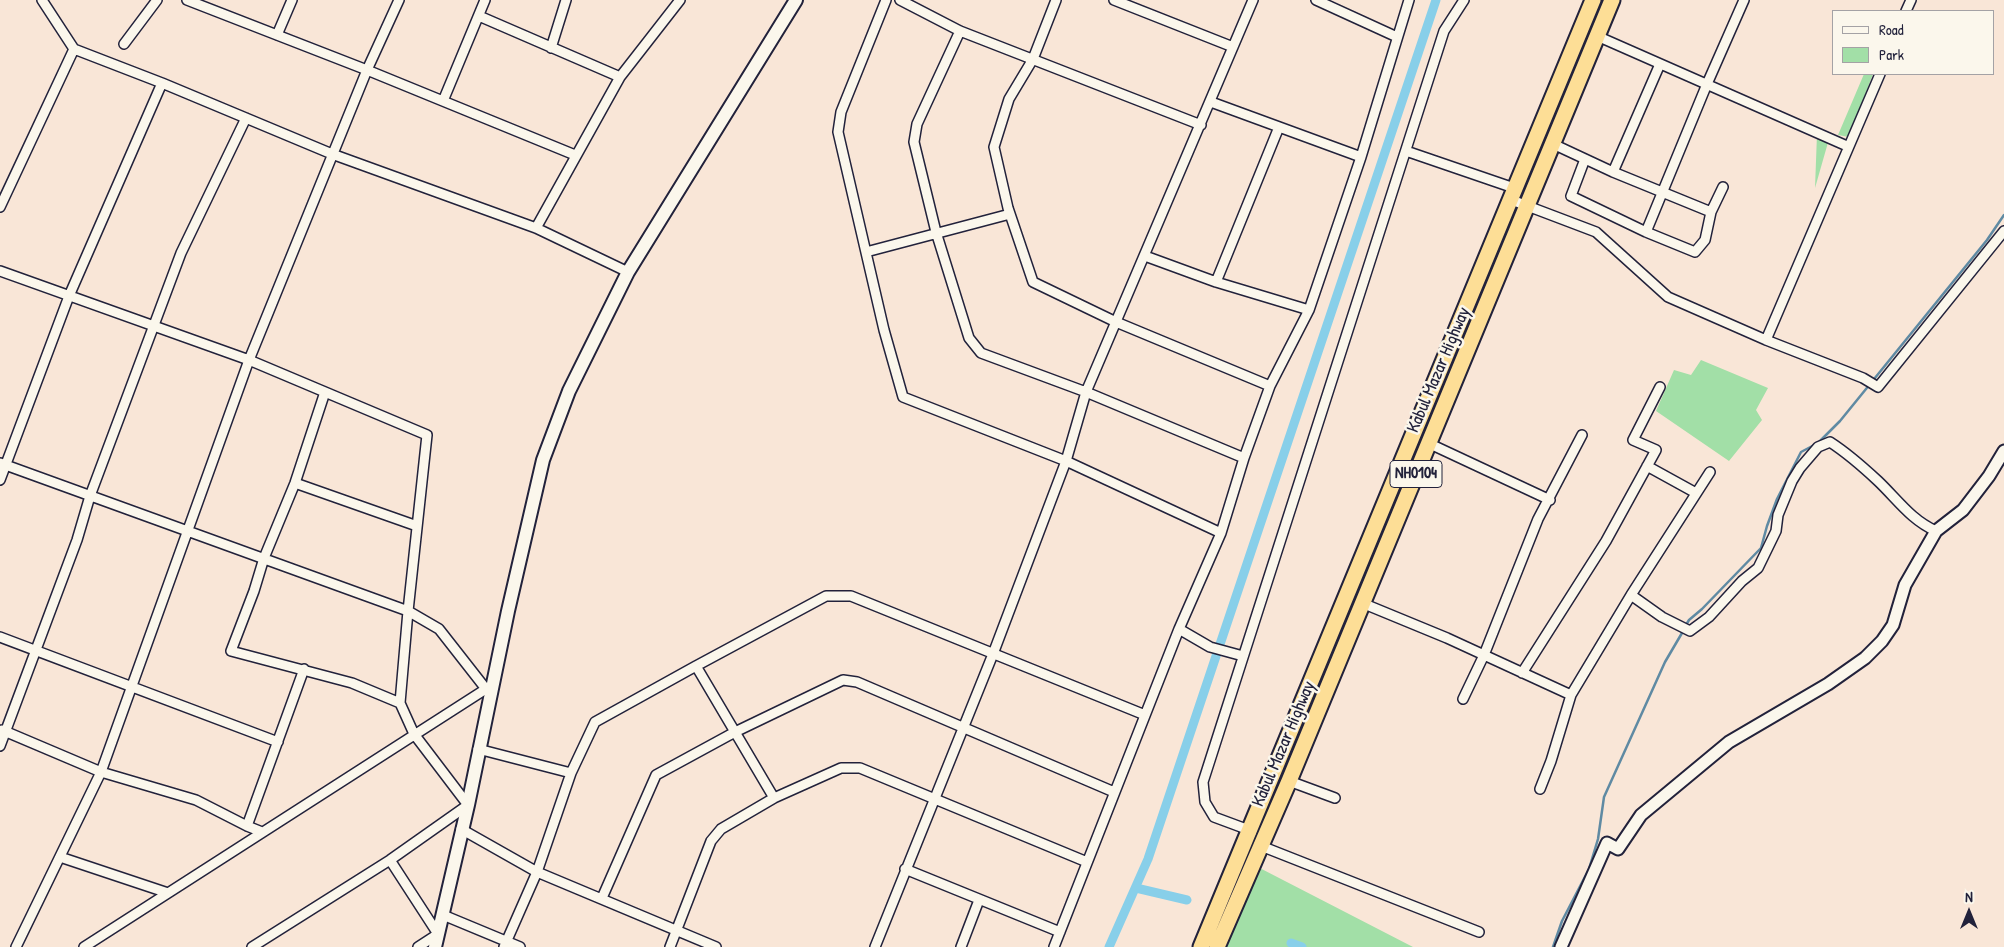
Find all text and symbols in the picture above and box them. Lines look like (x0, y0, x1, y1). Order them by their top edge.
legend (1832, 10, 1994, 75)
text: Road (1879, 19, 1904, 40)
text: Park (1879, 44, 1904, 65)
street label: Kabul Mazar Highway (1403, 304, 1475, 436)
road number: NH0104 (1390, 460, 1442, 488)
street label: Kabul Mazar Highway (1248, 678, 1320, 810)
north arrow (1944, 887, 1994, 937)
text: N (1965, 887, 1973, 906)

